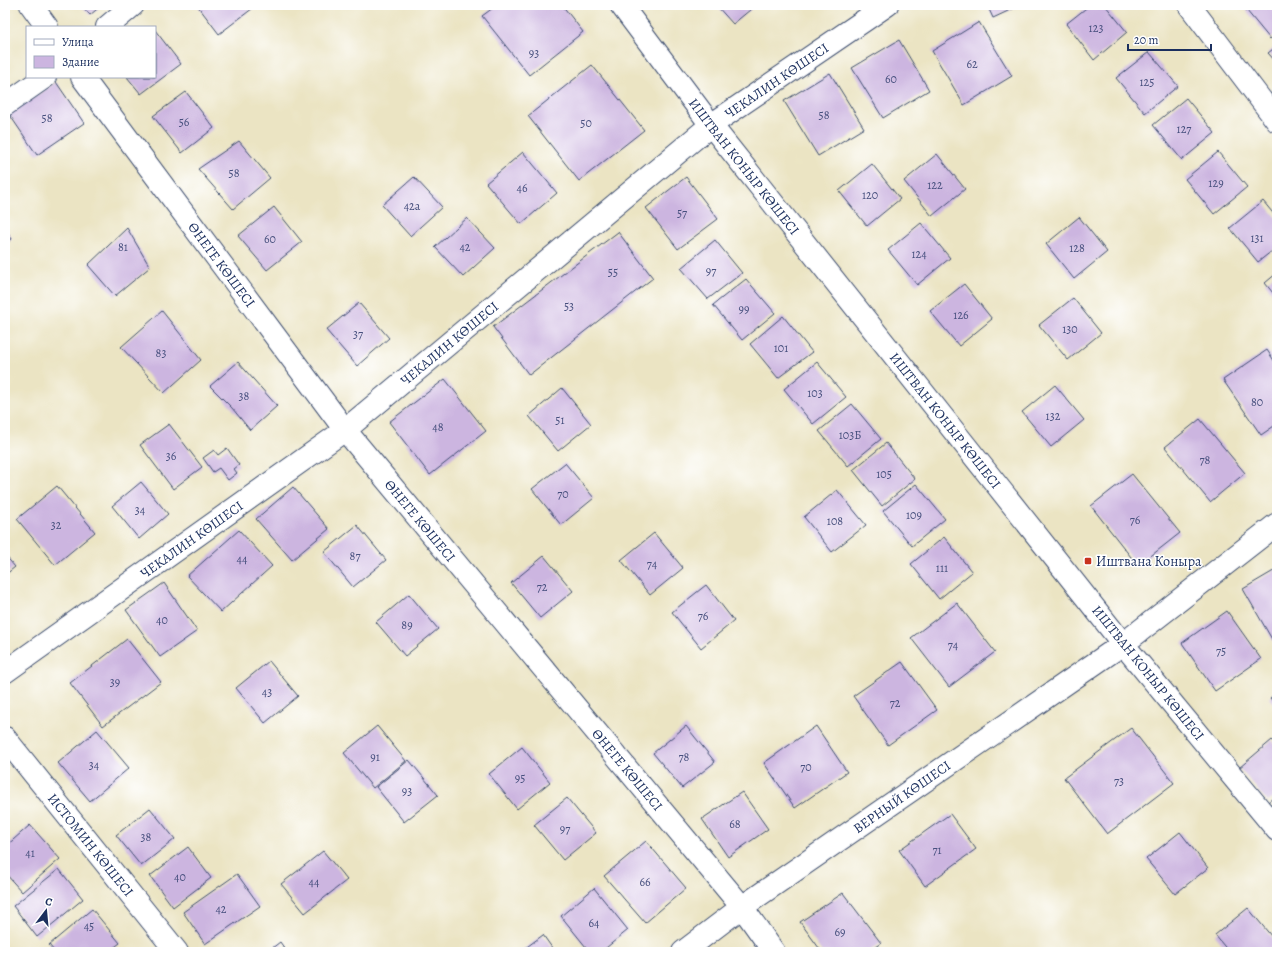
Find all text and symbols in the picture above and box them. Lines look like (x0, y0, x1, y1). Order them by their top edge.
house number: 123 (1089, 20, 1103, 36)
legend (26, 26, 156, 78)
scale bar (1128, 26, 1211, 52)
text: 20 m (1134, 32, 1158, 48)
text: Улица (62, 34, 94, 50)
street label: ЧЕКАЛИН КӨШЕСІ (721, 38, 832, 123)
house number: 93 (529, 45, 539, 61)
text: Здание (62, 54, 99, 70)
house number: 62 (966, 56, 978, 72)
house number: 60 (885, 71, 897, 87)
house number: 125 (1140, 74, 1154, 90)
street label: ИШТВАН КОНЫР КӨШЕСІ (684, 94, 804, 239)
house number: 58 (819, 107, 830, 123)
house number: 58 (42, 110, 53, 126)
house number: 56 (179, 114, 190, 130)
house number: 50 (580, 115, 592, 131)
house number: 127 (1177, 121, 1192, 137)
house number: 58 (229, 165, 240, 181)
house number: 129 (1208, 175, 1224, 191)
house number: 122 (927, 177, 943, 193)
house number: 46 (517, 180, 528, 196)
house number: 120 (862, 187, 878, 203)
house number: 42а (404, 198, 421, 214)
house number: 57 (677, 205, 688, 221)
street label: ӨНЕГЕ КӨШЕСІ (184, 218, 260, 311)
house number: 131 (1250, 230, 1264, 246)
house number: 60 (264, 231, 276, 247)
house number: 81 (118, 239, 128, 255)
house number: 42 (459, 239, 471, 255)
house number: 128 (1069, 240, 1085, 256)
house number: 124 (911, 246, 927, 262)
house number: 97 (706, 263, 717, 279)
house number: 55 (608, 264, 618, 280)
street label: ЧЕКАЛИН КӨШЕСІ (396, 297, 502, 389)
house number: 53 (564, 298, 574, 314)
house number: 99 (739, 301, 749, 317)
house number: 126 (953, 307, 969, 323)
house number: 130 (1062, 321, 1078, 337)
house number: 37 (353, 326, 364, 342)
house number: 101 (774, 340, 788, 356)
house number: 83 (156, 345, 166, 361)
street label: ИШТВАН КОНЫР КӨШЕСІ (885, 348, 1005, 492)
house number: 103 (807, 385, 823, 401)
house number: 38 (239, 388, 250, 404)
house number: 80 (1251, 394, 1263, 410)
house number: 132 (1046, 408, 1061, 424)
house number: 51 (555, 412, 565, 428)
house number: 48 (432, 419, 444, 435)
house number: 103Б (839, 427, 861, 443)
house number: 36 (166, 448, 177, 464)
house number: 78 (1200, 452, 1211, 468)
house number: 105 (876, 466, 892, 482)
street label: ӨНЕГЕ КӨШЕСІ (381, 475, 460, 566)
house number: 70 (557, 486, 569, 502)
street label: ЧЕКАЛИН КӨШЕСІ (136, 496, 247, 582)
house number: 34 (135, 502, 146, 518)
house number: 109 (906, 507, 922, 523)
house number: 76 (1130, 512, 1141, 528)
house number: 108 (827, 513, 843, 529)
house number: 32 (51, 517, 62, 533)
house number: 87 (350, 548, 361, 564)
house number: 44 (237, 551, 248, 567)
place label: Иштвана Коныра (1096, 552, 1202, 571)
house number: 74 (647, 556, 658, 572)
marker: Иштвана Коныра (1083, 556, 1093, 566)
house number: 111 (936, 560, 948, 576)
house number: 72 (537, 579, 548, 595)
street label: ИШТВАН КОНЫР КӨШЕСІ (1087, 601, 1209, 745)
house number: 76 (698, 608, 709, 624)
house number: 40 (156, 612, 168, 628)
house number: 89 (401, 617, 413, 633)
house number: 74 (948, 637, 959, 653)
house number: 75 (1216, 643, 1226, 659)
house number: 39 (110, 674, 120, 690)
house number: 43 (262, 684, 272, 700)
house number: 72 (890, 695, 901, 711)
street label: ӨНЕГЕ КӨШЕСІ (588, 724, 667, 815)
house number: 91 (370, 749, 380, 765)
house number: 78 (679, 749, 690, 765)
street label: ВЕРНЫЙ КӨШЕСІ (849, 756, 955, 838)
house number: 34 (89, 757, 100, 773)
house number: 70 (800, 759, 812, 775)
house number: 95 (515, 770, 525, 786)
house number: 73 (1114, 773, 1124, 789)
house number: 93 (402, 783, 412, 799)
street label: ИСТОМИН КӨШЕСІ (44, 789, 138, 900)
house number: 68 (729, 816, 741, 832)
house number: 97 (560, 821, 571, 837)
house number: 38 (141, 829, 152, 845)
house number: 71 (932, 842, 942, 858)
house number: 41 (25, 845, 35, 861)
house number: 40 (174, 869, 186, 885)
house number: 44 (309, 874, 320, 890)
house number: 66 (639, 874, 651, 890)
north arrow (26, 891, 66, 931)
text: С (43, 894, 54, 910)
house number: 42 (215, 901, 227, 917)
house number: 64 (589, 915, 600, 931)
house number: 45 (84, 918, 94, 934)
house number: 69 (834, 924, 846, 940)

